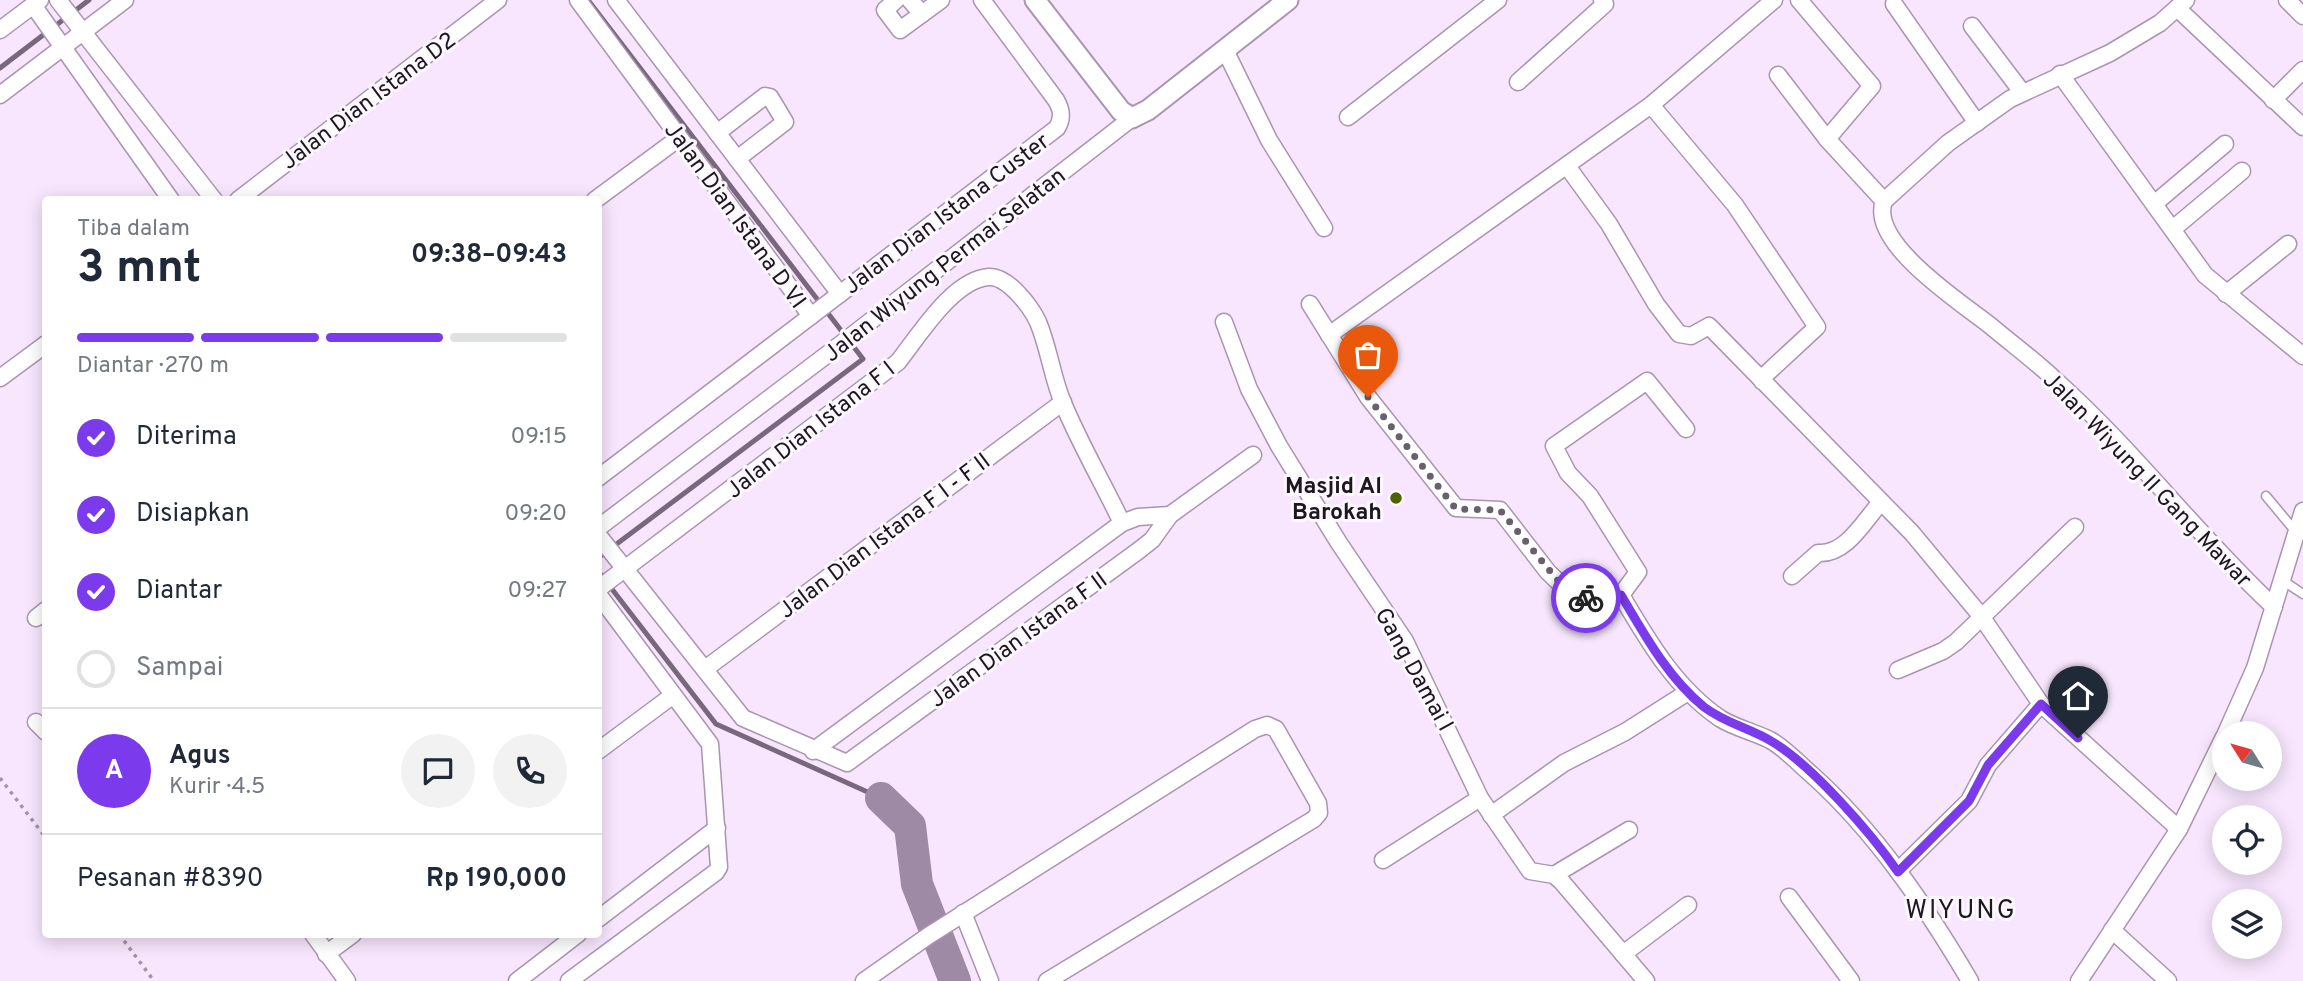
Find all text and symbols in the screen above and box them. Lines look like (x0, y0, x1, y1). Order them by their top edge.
street label: Jalan Dian Istana D2 (276, 27, 463, 177)
street label: Jalan Dian Istana D VI (657, 118, 811, 315)
street label: Jalan Dian Istana Custer (839, 128, 1056, 302)
street label: Jalan Wiyung Permai Selatan (819, 162, 1072, 370)
text: Tiba dalam (77, 215, 190, 244)
text: 09:38–09:43 (411, 239, 567, 272)
text: 3 mnt (77, 240, 201, 299)
pin (1338, 325, 1398, 397)
icon: bag (1349, 336, 1387, 374)
text: Diantar · 270 m (77, 352, 229, 381)
street label: Jalan Dian Istana F I (721, 356, 902, 506)
street label: Jalan Wiyung II Gang Mawar (2036, 367, 2257, 595)
icon: check (77, 419, 115, 457)
text: Diterima (136, 421, 237, 454)
text: 09:15 (510, 423, 567, 452)
street label: Jalan Dian Istana F I - F II (774, 448, 997, 626)
place label: Masjid Al Barokah (1285, 473, 1382, 528)
marker: Masjid Al Barokah (1388, 490, 1404, 506)
icon: check (77, 496, 115, 534)
text: Disiapkan (136, 498, 250, 531)
text: 09:20 (504, 500, 567, 529)
courier (1551, 563, 1621, 633)
street label: Jalan Dian Istana F II (925, 567, 1114, 715)
icon: check (77, 573, 115, 611)
text: Diantar (136, 575, 222, 608)
text: 09:27 (507, 577, 567, 606)
icon: bike (1567, 579, 1605, 617)
street label: Gang Damai I (1367, 603, 1459, 737)
text: Sampai (136, 652, 223, 685)
pin (2048, 666, 2108, 738)
icon: home (2059, 677, 2097, 715)
north arrow (2212, 721, 2282, 791)
map controls (2212, 721, 2282, 959)
button: chat (401, 734, 475, 808)
button: phone (493, 734, 567, 808)
text: Agus (169, 740, 231, 773)
text: A (105, 755, 123, 788)
text: Kurir · 4.5 (169, 773, 265, 802)
button: locate (2212, 805, 2282, 875)
text: Pesanan #8390 (77, 863, 263, 896)
text: Rp 190,000 (426, 863, 567, 896)
button: layers (2212, 889, 2282, 959)
district label: WIYUNG (1905, 895, 2017, 928)

